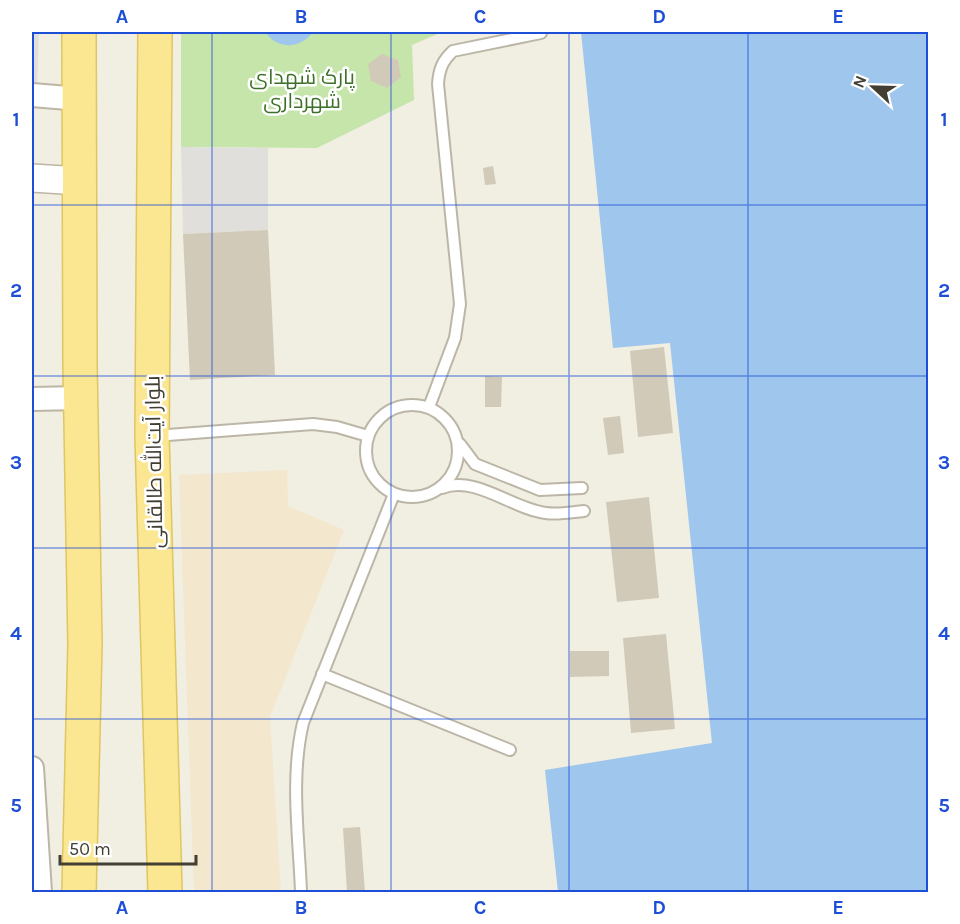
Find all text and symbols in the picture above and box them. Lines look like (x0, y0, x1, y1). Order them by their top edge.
text: A (116, 5, 129, 28)
text: B (295, 5, 307, 28)
text: C (474, 5, 486, 28)
text: D (652, 5, 666, 28)
text: E (832, 5, 844, 28)
north arrow (843, 57, 903, 117)
park label: پارک شهدای شهرداری (249, 65, 355, 114)
text: N (849, 73, 871, 90)
text: 1 (12, 108, 20, 131)
text: 1 (940, 108, 948, 131)
text: 2 (10, 279, 22, 302)
text: 2 (938, 279, 950, 302)
street label: بلوار آیت‌الله طالقانی (138, 375, 169, 549)
text: 3 (10, 451, 22, 474)
text: 3 (938, 451, 950, 474)
text: 4 (10, 622, 22, 645)
text: 4 (938, 622, 950, 645)
text: 5 (10, 794, 22, 817)
text: 5 (938, 794, 950, 817)
scale bar (60, 828, 196, 866)
text: 50 m (69, 838, 111, 860)
text: A (116, 896, 129, 919)
text: B (295, 896, 307, 919)
text: C (474, 896, 486, 919)
text: D (652, 896, 666, 919)
text: E (832, 896, 844, 919)

